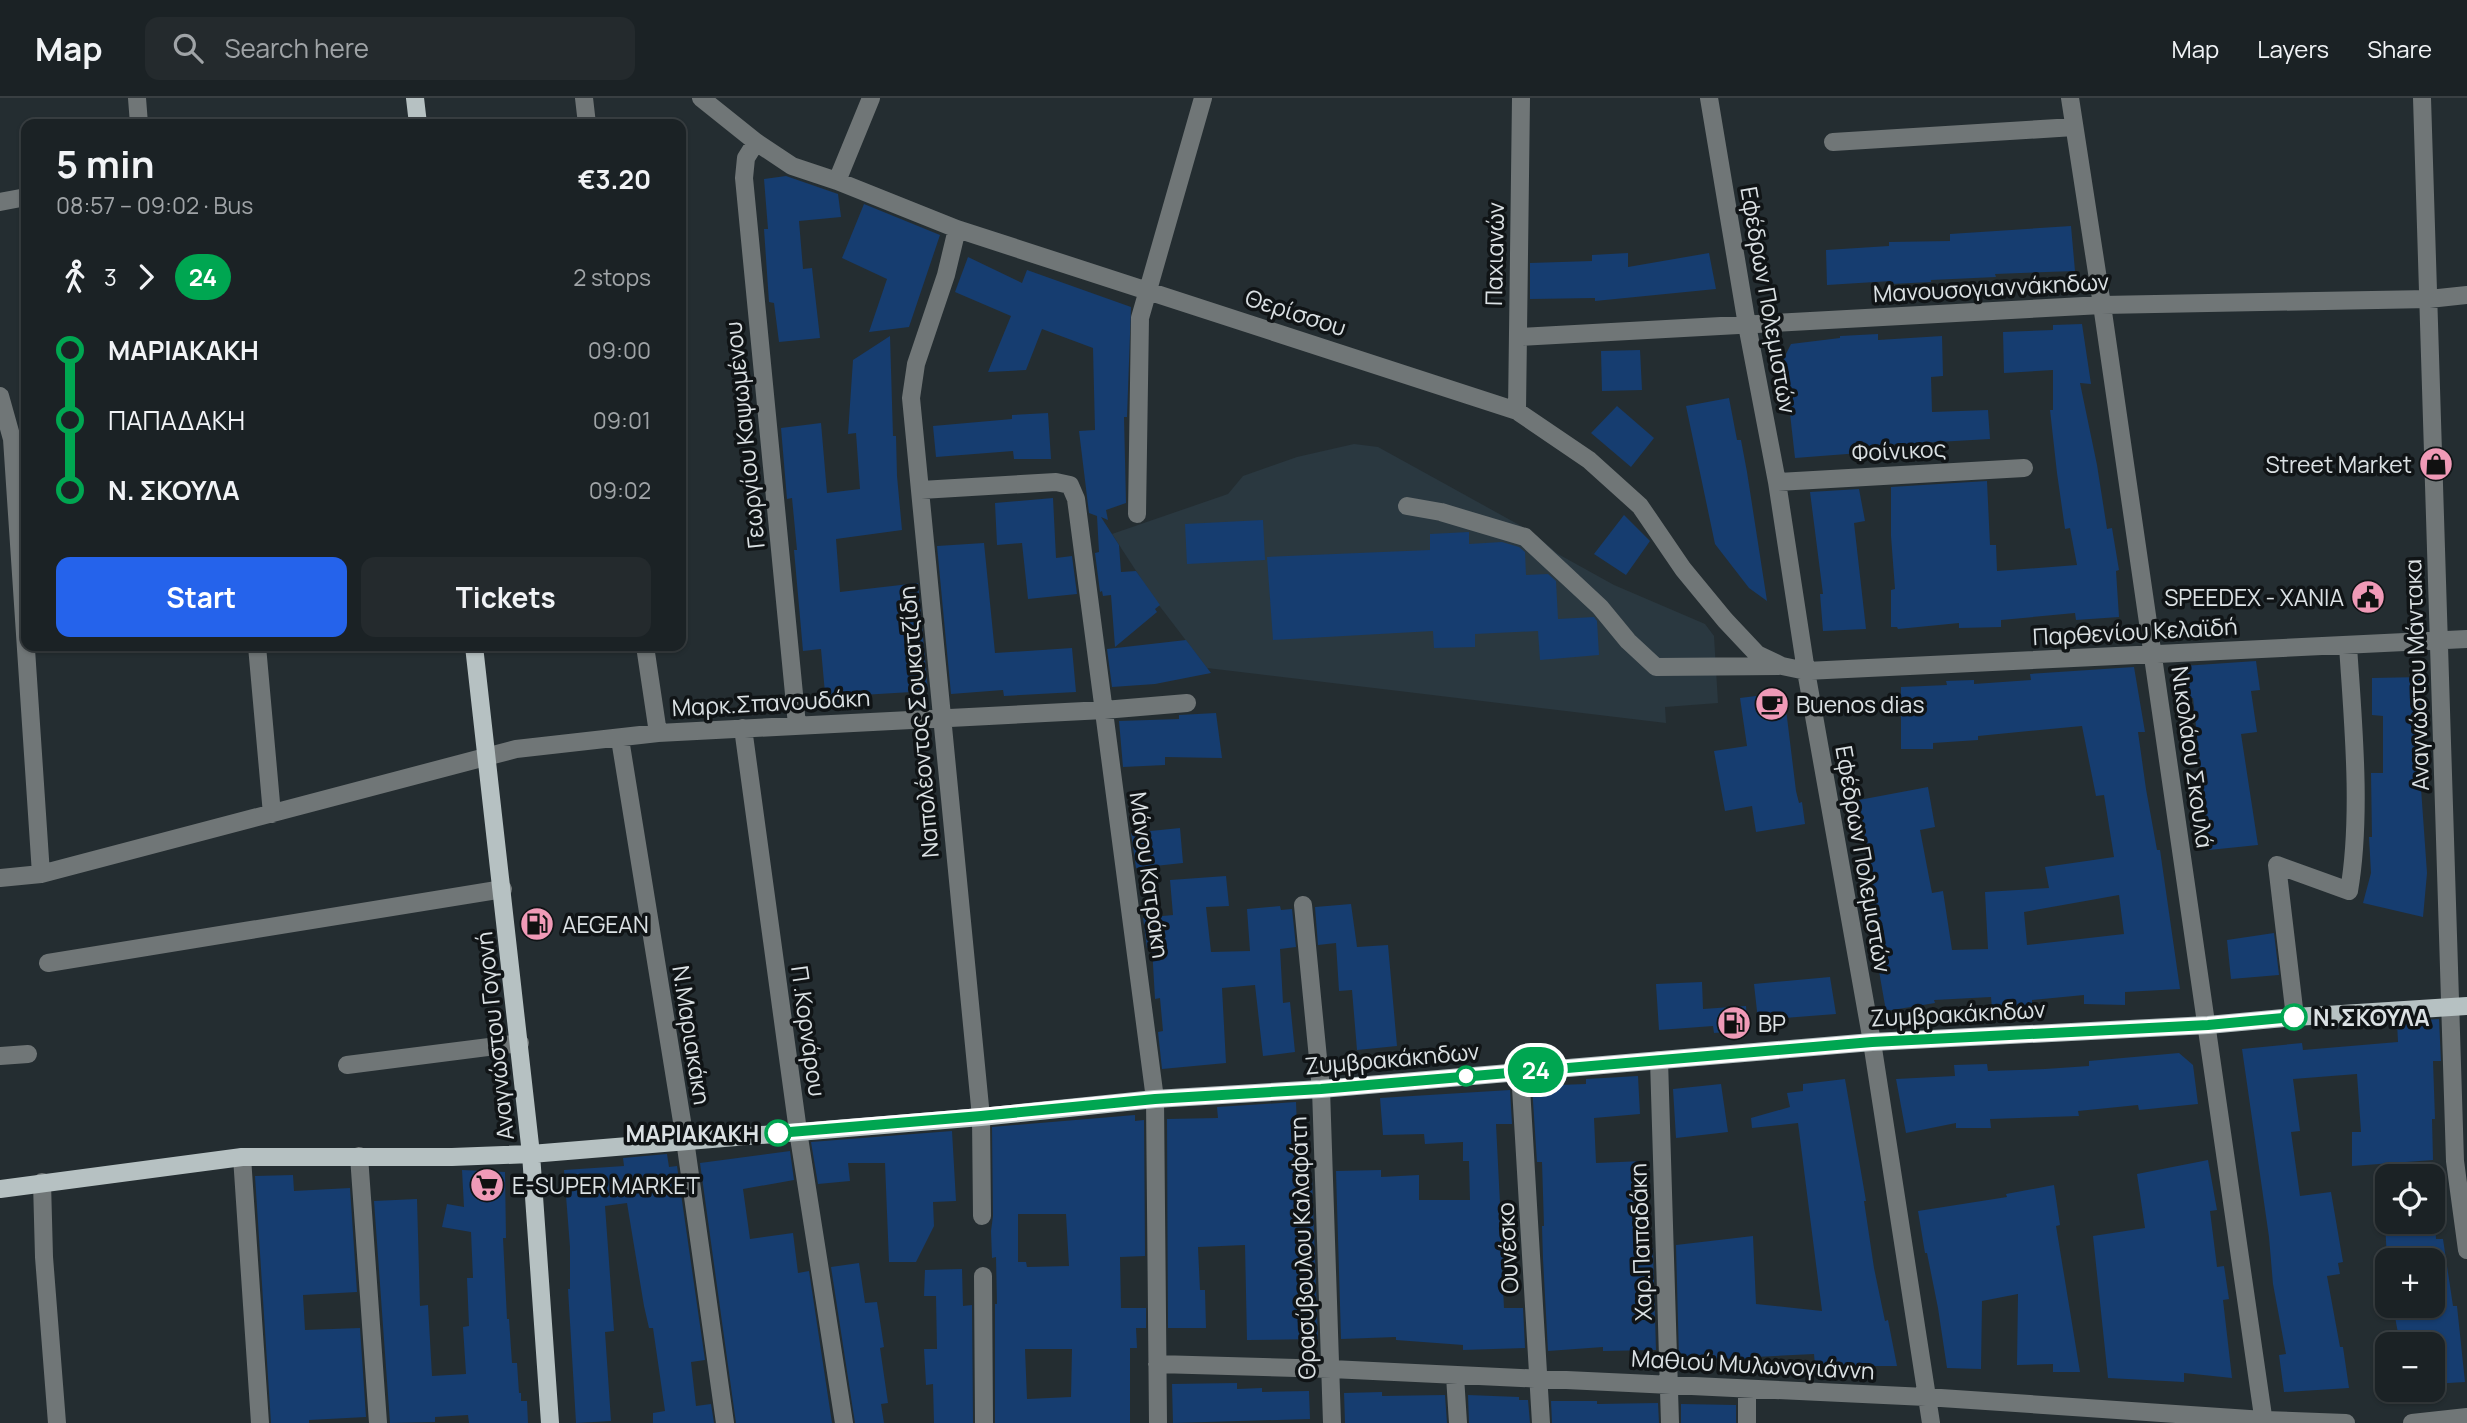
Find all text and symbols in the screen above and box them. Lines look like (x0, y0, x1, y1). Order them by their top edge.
search box (145, 17, 635, 80)
text: Map (35, 26, 103, 71)
icon: search (169, 29, 207, 67)
text: Search here (225, 30, 369, 66)
text: Map (2172, 32, 2219, 65)
text: Layers (2257, 32, 2329, 65)
text: Share (2367, 32, 2432, 65)
text: 5 min (56, 137, 154, 189)
text: €3.20 (578, 161, 651, 197)
street label: Εφέδρων Πολεμιστών (1733, 184, 1805, 416)
text: 08:57 – 09:02 · Bus (56, 189, 253, 221)
street label: Παχιανών (1477, 202, 1511, 306)
icon: walk (56, 258, 94, 296)
icon: forward (127, 258, 165, 296)
text: 24 (189, 260, 217, 293)
text: 3 (104, 261, 117, 293)
text: 2 stops (573, 261, 651, 293)
street label: Μανουσογιαννάκηδων (1872, 265, 2110, 309)
street label: Θερίσσου (1241, 281, 1351, 343)
street label: Γεωργίου Καψωμένου (716, 320, 772, 550)
text: ΜΑΡΙΑΚΑΚΗ (108, 332, 259, 368)
text: 09:00 (588, 334, 651, 366)
text: ΠΑΠΑΔΑΚΗ (108, 402, 245, 438)
text: 09:01 (593, 404, 651, 436)
street label: Φοίνικος (1851, 432, 1947, 468)
shop icon: Street Market (2417, 445, 2455, 483)
place label: Street Market (2266, 448, 2412, 480)
text: Ν. ΣΚΟΥΛΑ (108, 472, 240, 508)
text: 09:02 (589, 474, 651, 506)
button: Start (56, 557, 347, 637)
button: Tickets (361, 557, 651, 637)
street label: Αναγνώστου Μάντακα (2396, 559, 2436, 791)
public building icon: SPEEDEX - ΧΑΝΙΑ (2349, 578, 2387, 616)
place label: SPEEDEX - ΧΑΝΙΑ (2164, 581, 2344, 613)
street label: Ναπολέοντος Σουκατζίδη (890, 585, 946, 859)
street label: Παρθενίου Κελαϊδή (2032, 610, 2238, 652)
street label: Νικολάου Σκουλά (2164, 664, 2222, 850)
street label: Μαρκ.Σπανουδάκη (671, 681, 871, 723)
cafe icon: Buenos dias (1753, 685, 1791, 723)
place label: Buenos dias (1796, 688, 1924, 720)
street label: Εφέδρων Πολεμιστών (1828, 743, 1900, 975)
street label: Μάνου Κατράκη (1122, 790, 1178, 960)
fuel station icon: AEGEAN (518, 905, 556, 943)
place label: AEGEAN (562, 908, 649, 940)
street label: Αναγνώστου Γογονή (467, 930, 521, 1142)
street label: Ν.Μαριακάκη (665, 963, 719, 1107)
street label: Π .Κορνάρου (784, 963, 834, 1099)
street label: Ζυμβρακάκηδων (1870, 992, 2047, 1034)
place label: Ν. ΣΚΟΥΛΑ (2313, 1001, 2430, 1033)
fuel station icon: BP (1715, 1004, 1753, 1042)
marker: Ν. ΣΚΟΥΛΑ (2281, 1004, 2307, 1030)
place label: BP (1758, 1007, 1786, 1039)
street label: Ζυμβρακάκηδων (1303, 1034, 1481, 1082)
line badge: 24 (1504, 1047, 1568, 1093)
text: 24 (1522, 1053, 1550, 1086)
unlabelled marker (1456, 1066, 1476, 1086)
street label: Θρασύβουλου Καλαφάτη (1281, 1116, 1323, 1380)
place label: ΜΑΡΙΑΚΑΚΗ (626, 1117, 759, 1149)
marker: ΜΑΡΙΑΚΑΚΗ (765, 1120, 791, 1146)
street label: Χαρ.Παπαδάκη (1621, 1163, 1659, 1321)
map controls (2375, 1164, 2445, 1402)
button: locate (2375, 1164, 2445, 1234)
supermarket icon: E-SUPER MARKET (468, 1166, 506, 1204)
place label: E-SUPER MARKET (512, 1169, 700, 1201)
street label: Ουνέσκο (1489, 1201, 1525, 1295)
button: + (2375, 1248, 2445, 1318)
button: − (2375, 1332, 2445, 1402)
street label: Μαθιού Μυλωνογιάννη (1630, 1342, 1876, 1386)

